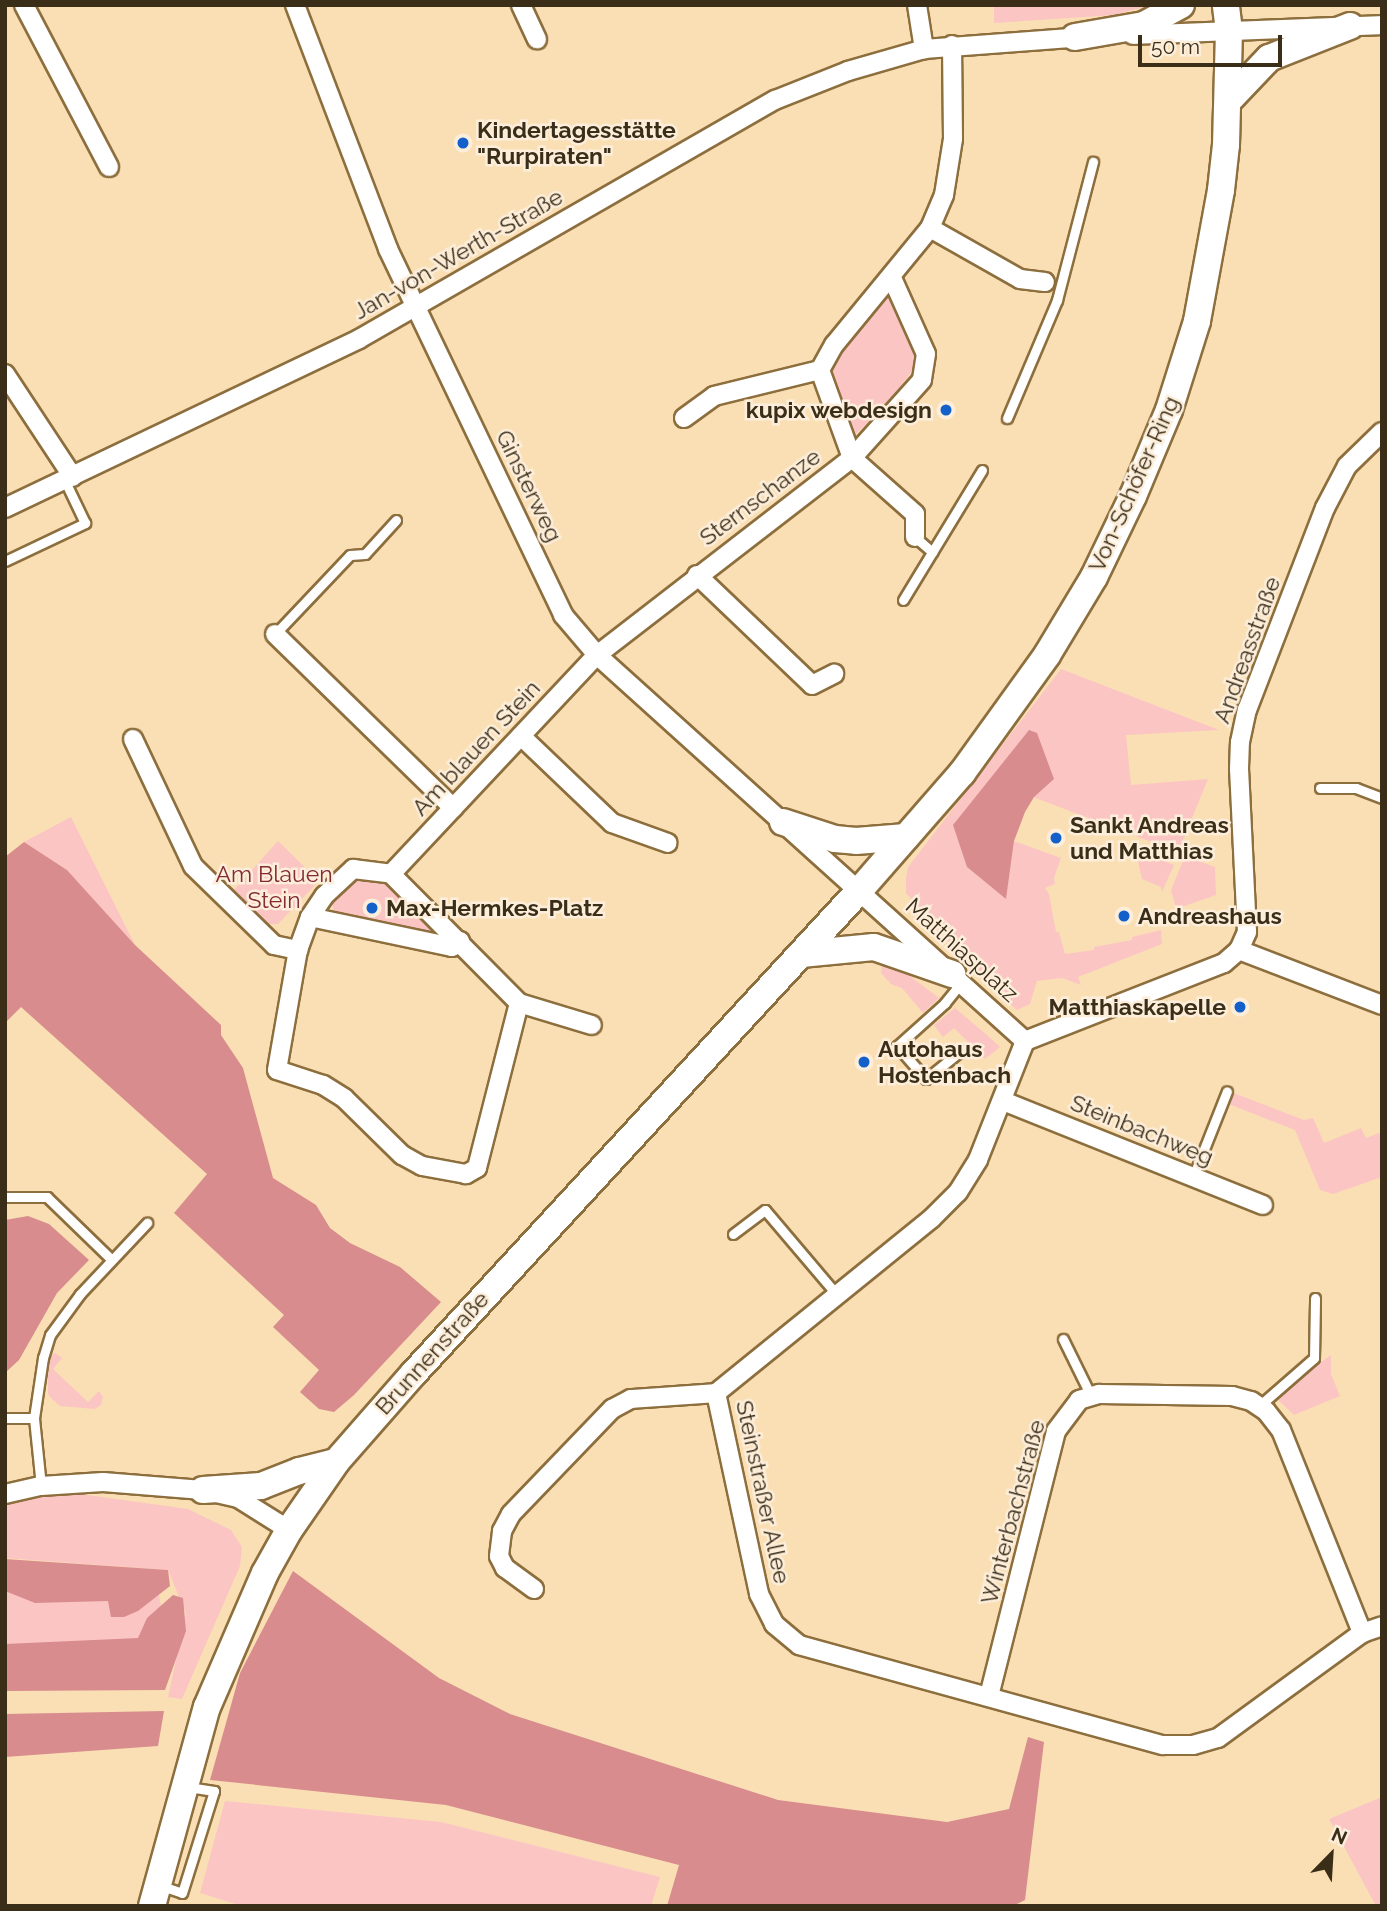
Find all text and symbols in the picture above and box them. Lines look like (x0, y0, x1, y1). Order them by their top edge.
scale bar (1142, 21, 1286, 65)
text: 50 m (1151, 34, 1200, 59)
place label: Kindertagesstätte "Rurpiraten" (477, 116, 676, 170)
marker: Kindertagesstätte "Rurpiraten" (455, 135, 471, 151)
street label: Jan-von-Werth-Straße (348, 183, 568, 325)
street label: Von-Schöfer-Ring (1083, 392, 1185, 576)
place label: kupix webdesign (745, 396, 932, 424)
marker: kupix webdesign (938, 402, 954, 418)
street label: Ginsterweg (490, 426, 568, 546)
street label: Sternschanze (694, 443, 826, 551)
street label: Andreasstraße (1208, 573, 1286, 727)
street label: Am blauen Stein (406, 675, 546, 821)
place label: Sankt Andreas und Matthias (1070, 811, 1230, 865)
marker: Sankt Andreas und Matthias (1048, 830, 1064, 846)
park label: Am Blauen Stein (215, 860, 333, 914)
street label: Matthiasplatz (900, 892, 1024, 1008)
place label: Max-Hermkes-Platz (386, 894, 603, 922)
marker: Max-Hermkes-Platz (364, 900, 380, 916)
place label: Andreashaus (1138, 902, 1282, 930)
marker: Andreashaus (1116, 908, 1132, 924)
place label: Matthiaskapelle (1049, 993, 1226, 1021)
marker: Matthiaskapelle (1232, 999, 1248, 1015)
place label: Autohaus Hostenbach (878, 1035, 1011, 1089)
marker: Autohaus Hostenbach (856, 1054, 872, 1070)
street label: Steinbachweg (1067, 1089, 1217, 1171)
street label: Brunnenstraße (369, 1286, 495, 1420)
street label: Steinstraßer Allee (730, 1397, 796, 1587)
street label: Winterbachstraße (975, 1417, 1051, 1607)
north arrow (1296, 1820, 1366, 1890)
text: N (1328, 1823, 1351, 1849)

